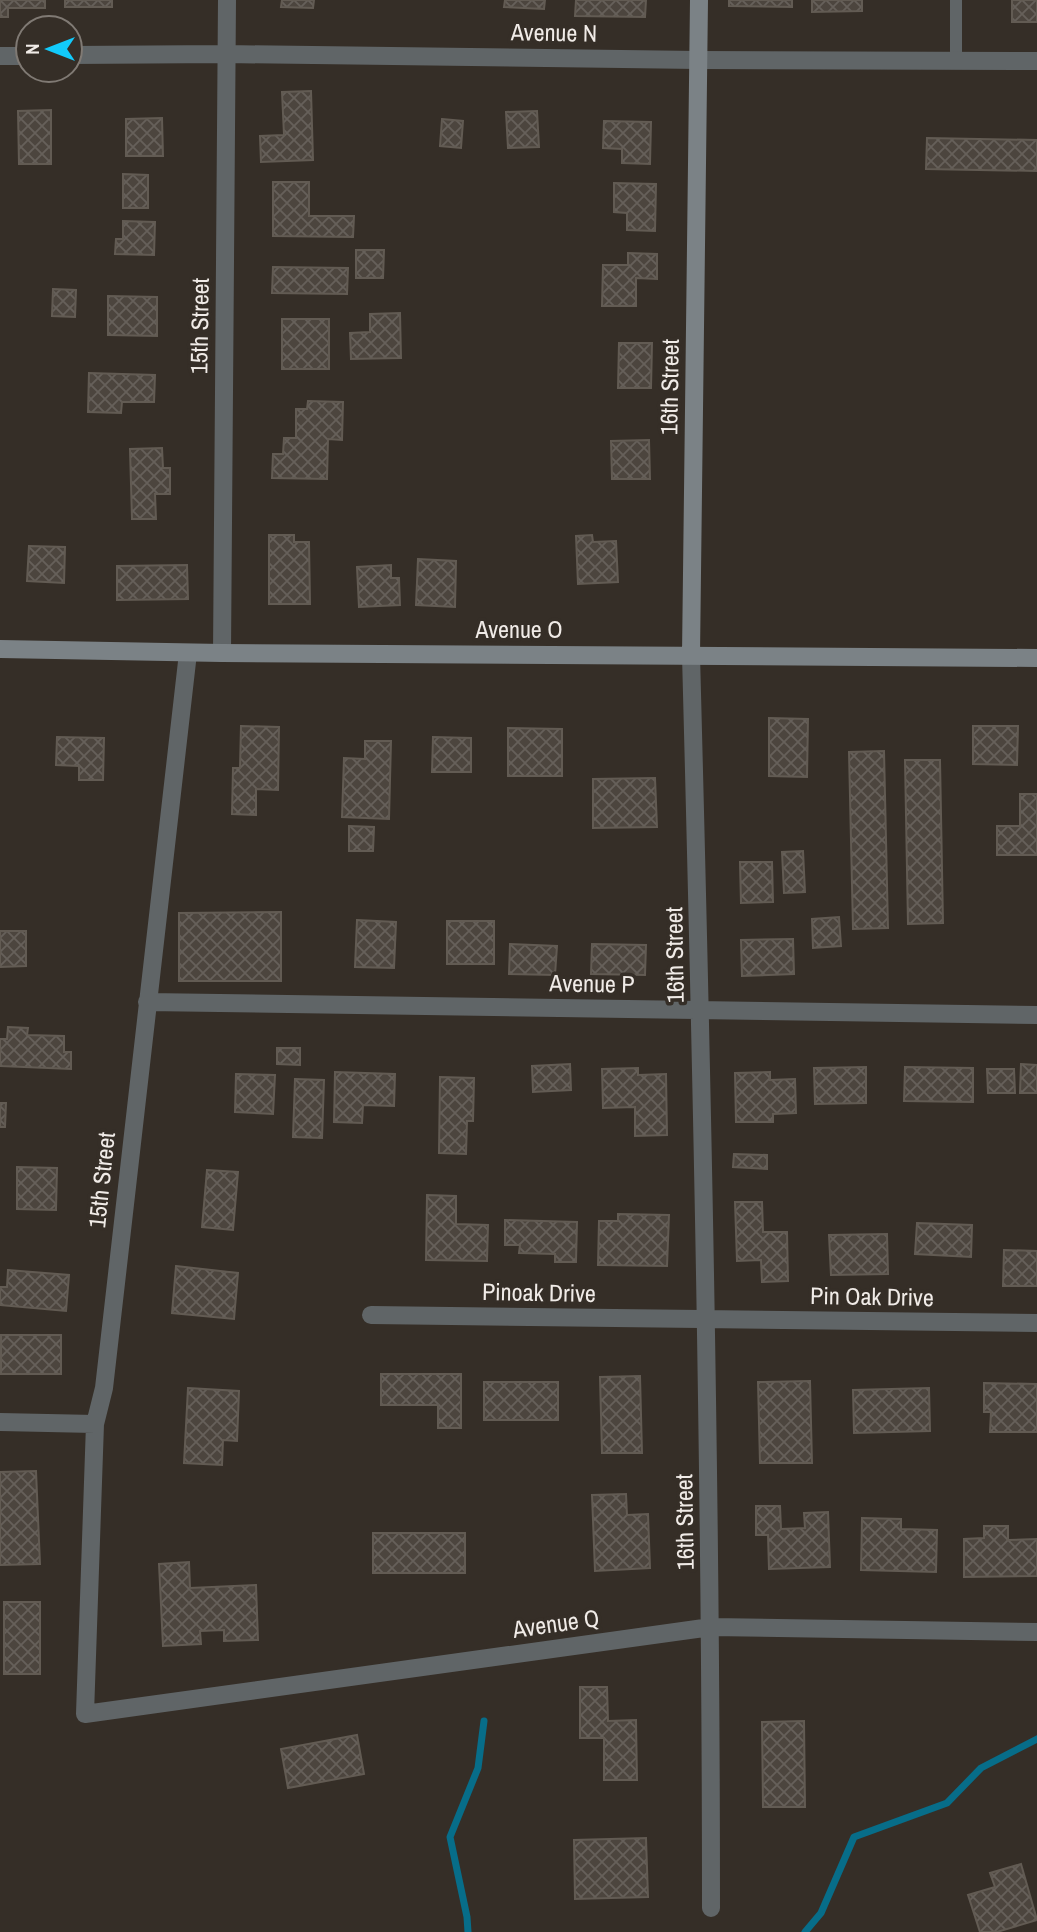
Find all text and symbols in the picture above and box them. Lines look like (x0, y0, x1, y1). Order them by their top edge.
north arrow (14, 14, 84, 84)
street label: Avenue N (510, 15, 597, 49)
text: N (19, 43, 45, 55)
street label: 15th Street (182, 277, 216, 374)
street label: 16th Street (652, 338, 686, 435)
street label: Avenue O (474, 613, 563, 645)
street label: 16th Street (657, 906, 691, 1003)
street label: Avenue P (548, 966, 635, 1000)
street label: 15th Street (80, 1130, 122, 1229)
street label: Pinoak Drive (482, 1275, 596, 1309)
street label: Pin Oak Drive (810, 1279, 934, 1313)
street label: 16th Street (667, 1473, 701, 1570)
street label: Avenue Q (509, 1601, 601, 1645)

